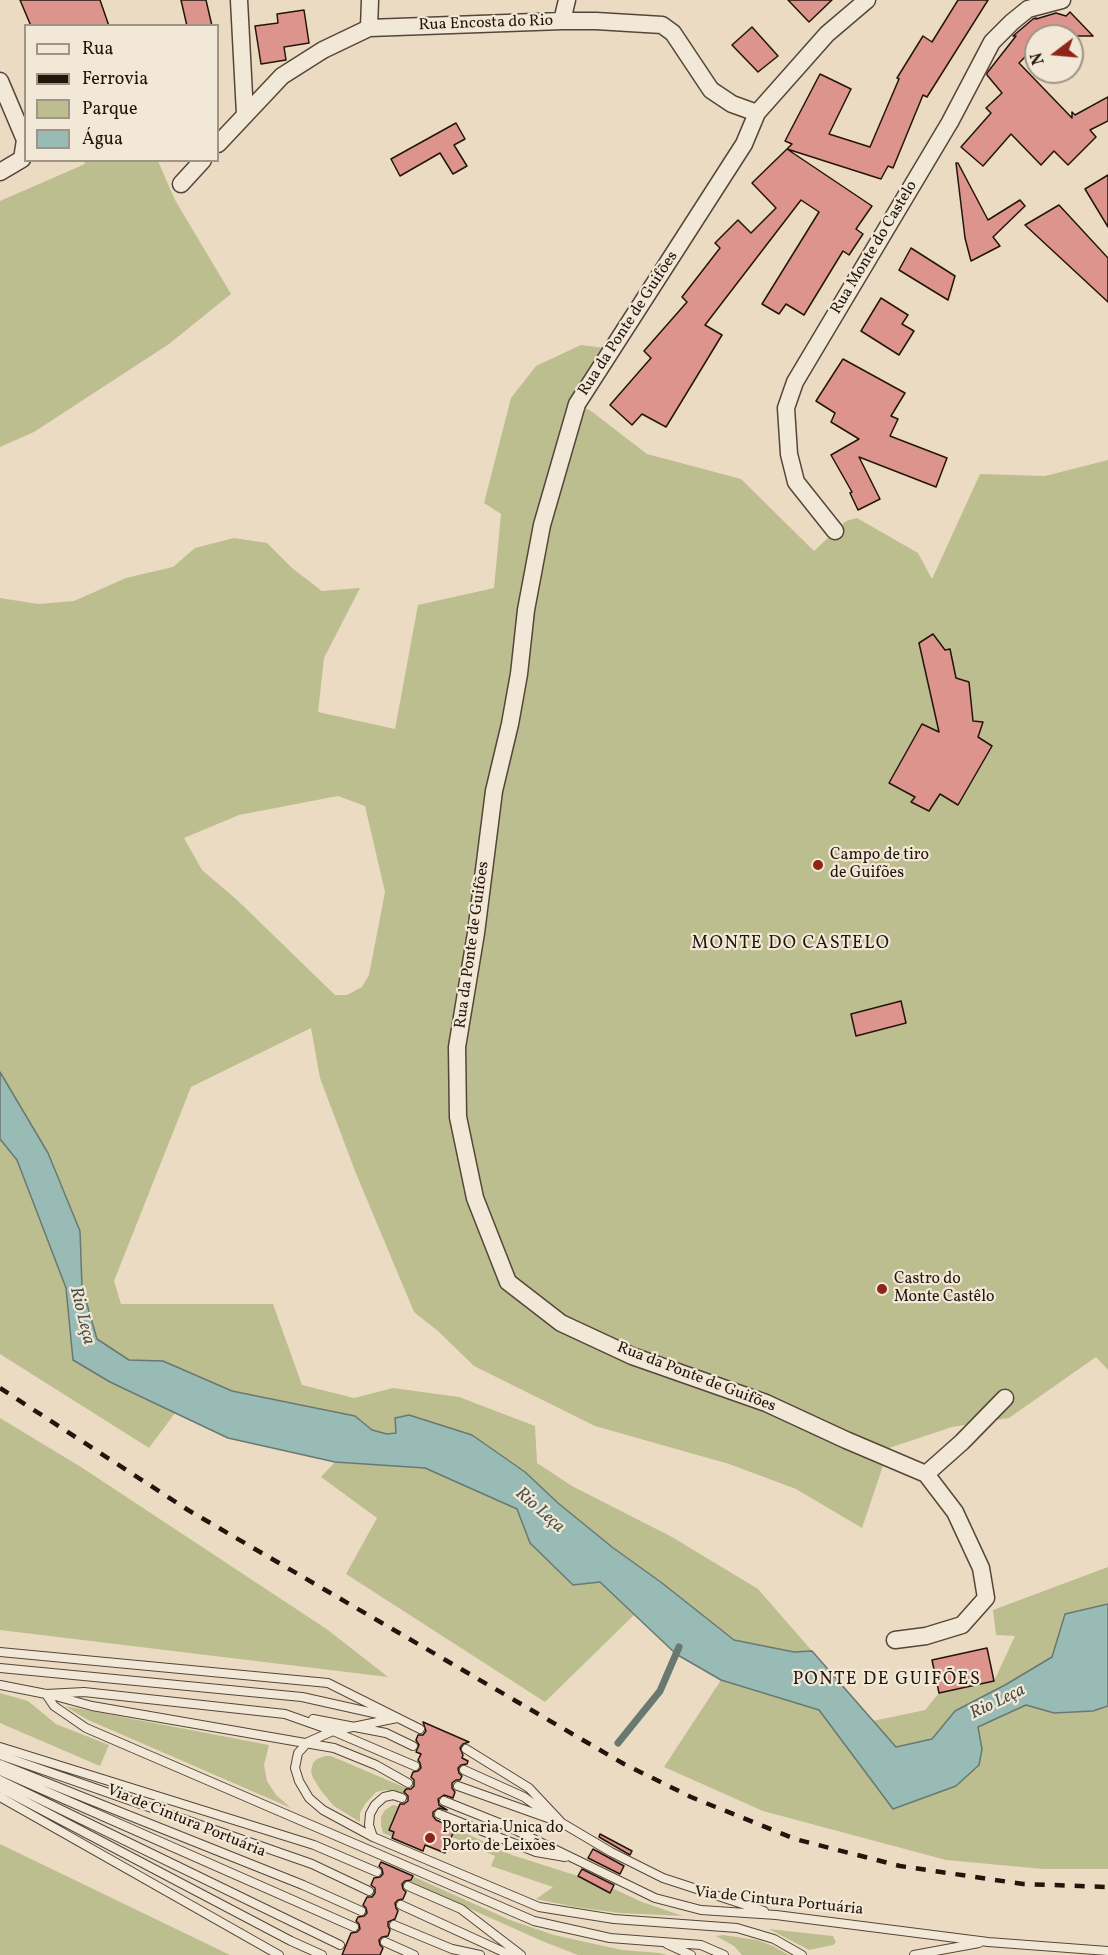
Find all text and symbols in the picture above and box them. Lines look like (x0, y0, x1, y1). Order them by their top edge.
street label: Rua Encosta do Rio (418, 12, 554, 36)
legend (24, 24, 219, 162)
north arrow (1024, 24, 1084, 84)
text: Rua (82, 37, 113, 62)
text: N (1026, 50, 1051, 67)
text: Ferrovia (82, 67, 148, 92)
text: Parque (82, 97, 137, 122)
text: Água (82, 127, 123, 152)
street label: Rua Monte do Castelo (828, 178, 922, 318)
street label: Rua da Ponte de Guifões (575, 248, 683, 400)
place label: Campo de tiro de Guifões (830, 846, 929, 884)
marker: Campo de tiro de Guifões (811, 858, 825, 872)
street label: Rua da Ponte de Guifões (452, 860, 494, 1030)
district label: MONTE DO CASTELO (691, 934, 891, 956)
place label: Castro do Monte Castêlo (894, 1270, 994, 1308)
marker: Castro do Monte Castêlo (875, 1282, 889, 1296)
water label: Rio Leça (63, 1285, 99, 1347)
street label: Rua da Ponte de Guifões (614, 1339, 778, 1417)
water label: Rio Leça (510, 1484, 568, 1538)
district label: PONTE DE GUIFÕES (793, 1670, 981, 1692)
water label: Rio Leça (967, 1680, 1029, 1726)
street label: Via de Cintura Portuária (104, 1781, 268, 1863)
place label: Portaria Unica do Porto de Leixões (442, 1819, 563, 1857)
marker: Portaria Unica do Porto de Leixões (423, 1831, 437, 1845)
street label: Via de Cintura Portuária (694, 1884, 864, 1920)

